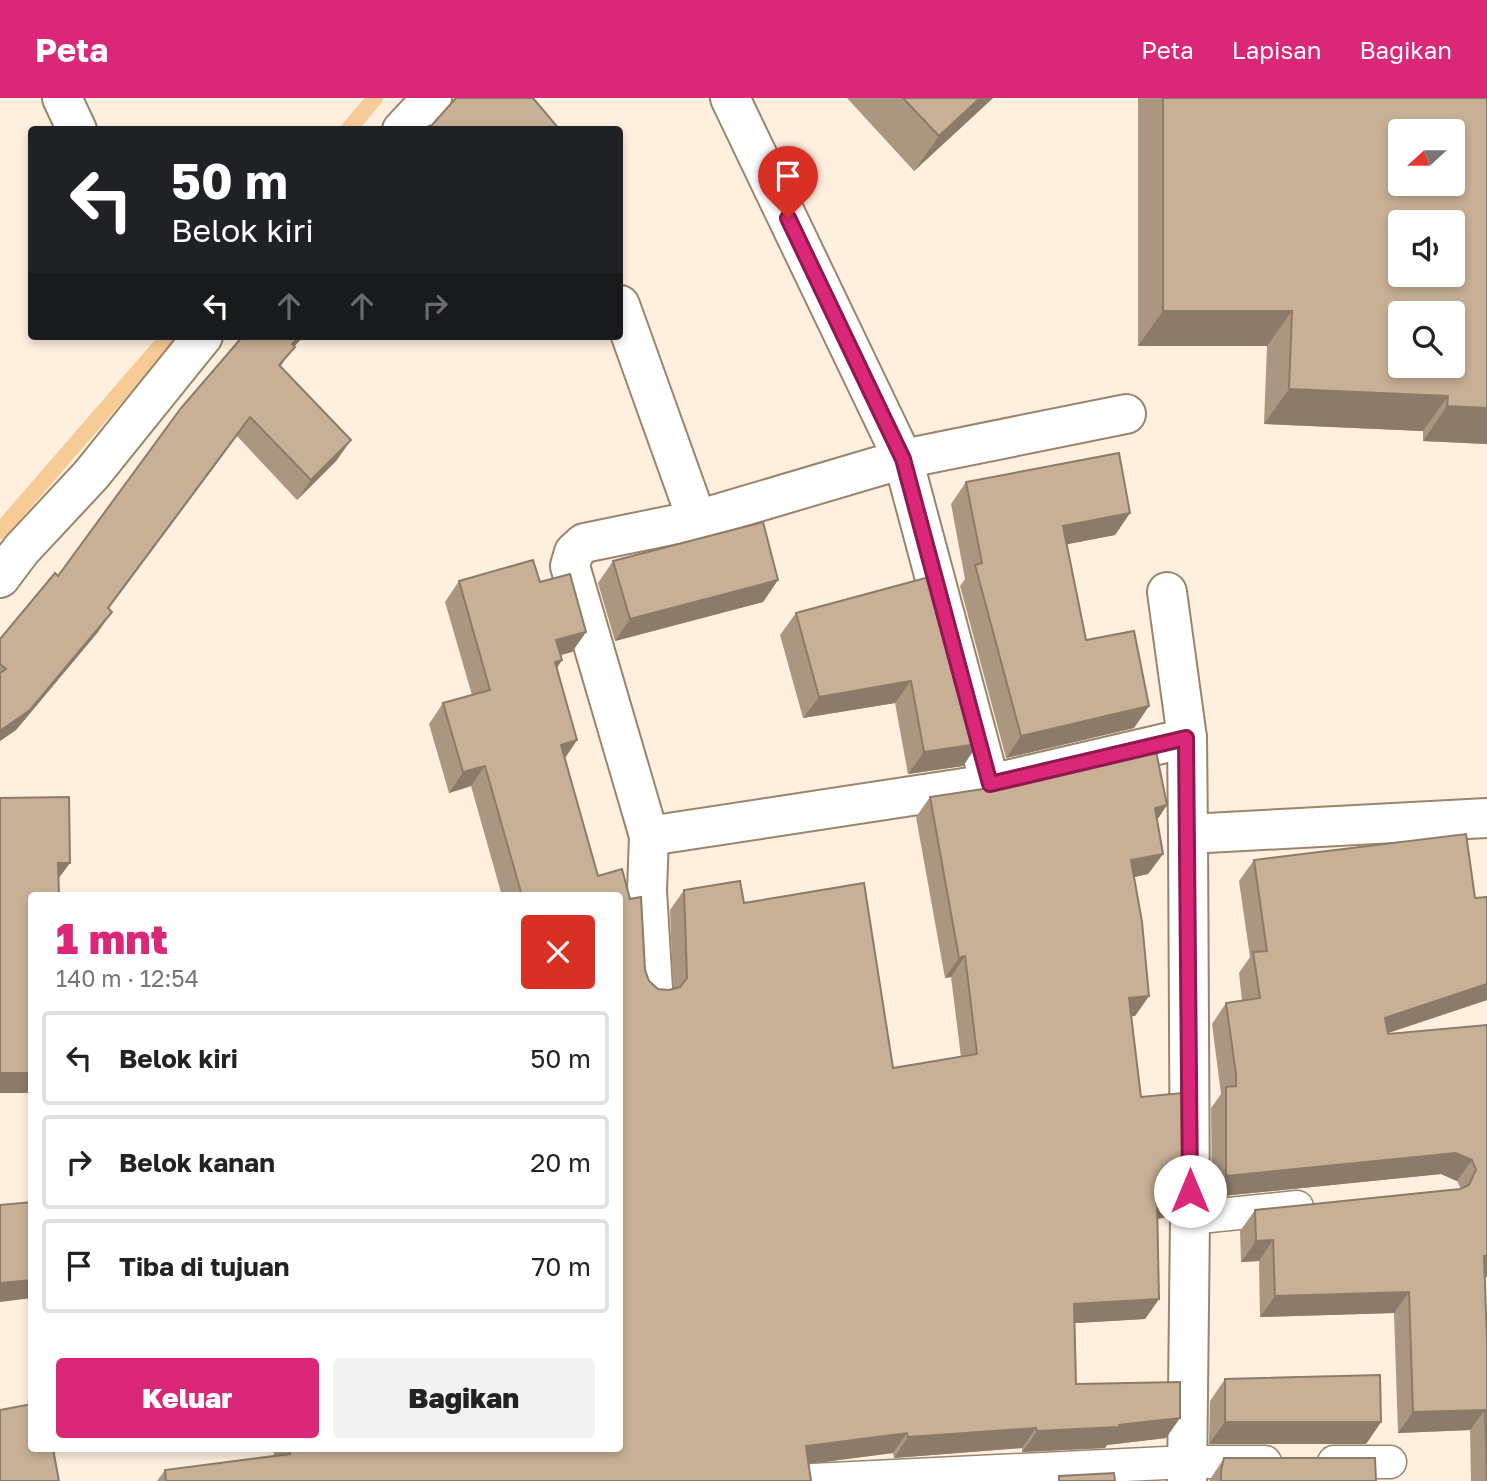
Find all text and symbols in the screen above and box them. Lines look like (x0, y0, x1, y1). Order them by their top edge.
text: Peta (35, 30, 108, 69)
text: Peta (1141, 35, 1194, 64)
text: Lapisan (1232, 35, 1322, 64)
text: Bagikan (1360, 35, 1452, 64)
north arrow (1388, 119, 1465, 196)
map controls (1388, 119, 1465, 378)
pin (758, 146, 818, 218)
text: 50 m (171, 151, 288, 210)
icon: left (56, 154, 147, 245)
icon: arrive (769, 157, 807, 195)
button: sound (1388, 210, 1465, 287)
text: Belok kiri (171, 211, 314, 249)
icon: left (197, 287, 235, 325)
icon: ahead (270, 287, 308, 325)
icon: ahead (343, 287, 381, 325)
icon: right (416, 287, 454, 325)
button: search (1388, 301, 1465, 378)
text: 1 mnt (56, 913, 168, 963)
button: close (521, 915, 595, 989)
text: 140 m · 12:54 (56, 964, 199, 992)
icon: left (60, 1039, 98, 1077)
text: Belok kiri (119, 1043, 238, 1074)
text: 50 m (530, 1043, 591, 1074)
icon: right (60, 1143, 98, 1181)
text: Belok kanan (119, 1147, 275, 1178)
text: 20 m (530, 1147, 591, 1178)
position arrow (1153, 1154, 1227, 1228)
icon: arrive (60, 1247, 98, 1285)
text: Tiba di tujuan (119, 1251, 289, 1282)
text: 70 m (532, 1251, 591, 1282)
button: Keluar (56, 1358, 319, 1438)
button: Bagikan (333, 1358, 595, 1438)

